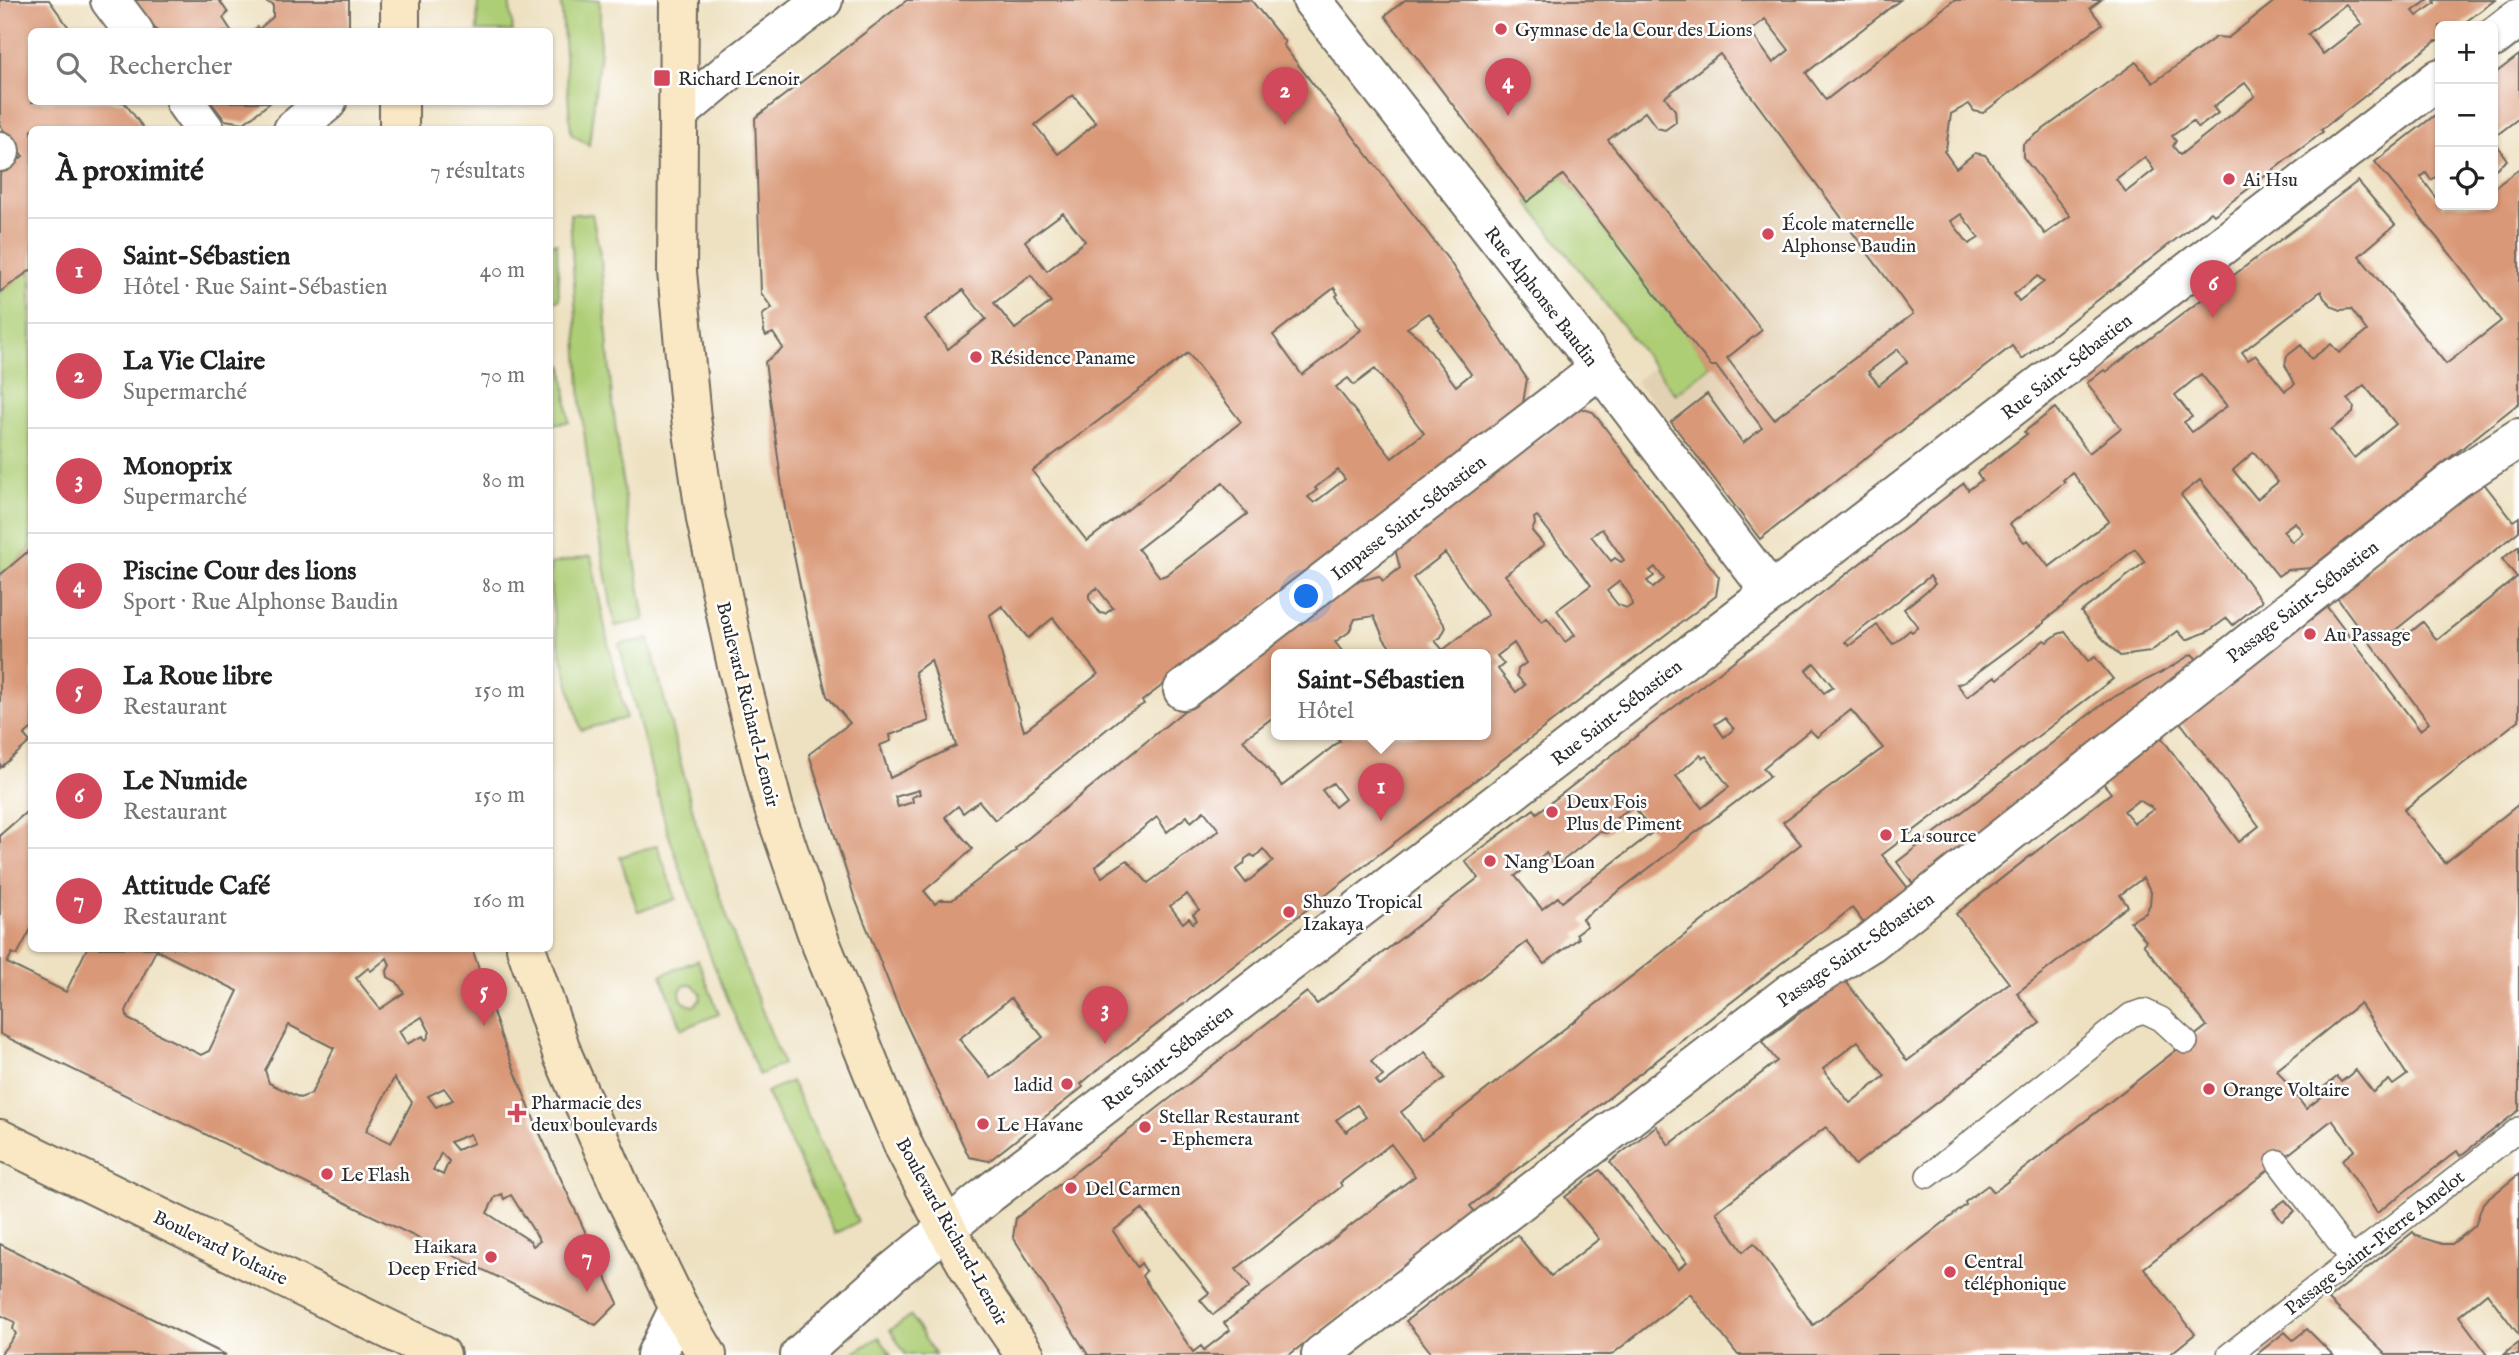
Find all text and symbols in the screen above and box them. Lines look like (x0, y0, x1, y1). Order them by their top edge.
place label: Gymnase de la Cour des Lions (1515, 19, 1752, 43)
marker: Gymnase de la Cour des Lions (1493, 21, 1509, 37)
map controls (2435, 21, 2498, 210)
button: + (2435, 21, 2498, 84)
search box (28, 28, 553, 105)
icon: search (52, 48, 90, 86)
text: Rechercher (108, 50, 232, 83)
pin: 4 (1485, 58, 1531, 116)
pin: 2 (1262, 67, 1308, 125)
marker: Richard Lenoir (652, 68, 672, 88)
place label: Richard Lenoir (678, 68, 800, 92)
button: − (2435, 84, 2498, 147)
button: locate (2435, 147, 2498, 210)
text: À proximité (56, 153, 204, 191)
text: 7 résultats (430, 157, 525, 186)
place label: Ai Hsu (2242, 169, 2298, 193)
marker: Ai Hsu (2221, 171, 2237, 187)
place label: École maternelle Alphonse Baudin (1781, 212, 1916, 259)
street label: Rue Alphonse Baudin (1478, 222, 1603, 372)
marker: École maternelle Alphonse Baudin (1760, 226, 1776, 242)
text: Saint-Sébastien (123, 240, 290, 273)
text: 1 (75, 256, 83, 285)
text: 40 m (480, 256, 525, 285)
pin: 6 (2190, 260, 2236, 318)
text: Hôtel · Rue Saint-Sébastien (123, 273, 388, 302)
street label: Rue Saint-Sébastien (1997, 309, 2137, 426)
text: La Vie Claire (123, 345, 265, 378)
place label: Résidence Paname (990, 347, 1136, 371)
marker: Résidence Paname (968, 349, 984, 365)
text: 2 (74, 361, 84, 390)
text: 70 m (480, 361, 525, 390)
text: Supermarché (123, 378, 247, 407)
text: Monoprix (123, 450, 232, 483)
street label: Impasse Saint-Sébastien (1327, 451, 1491, 586)
text: 3 (75, 466, 83, 495)
text: 80 m (482, 466, 525, 495)
text: Supermarché (123, 483, 247, 512)
street label: Passage Saint-Sébastien (2223, 536, 2384, 669)
text: Piscine Cour des lions (123, 555, 356, 588)
text: 4 (73, 571, 85, 600)
text: 80 m (482, 571, 525, 600)
your location (1289, 579, 1323, 613)
text: Sport · Rue Alphonse Baudin (123, 588, 398, 617)
street label: Boulevard Richard-Lenoir (710, 599, 784, 810)
place label: Au Passage (2323, 624, 2411, 648)
marker: Au Passage (2302, 626, 2318, 642)
popup (1271, 649, 1491, 740)
street label: Rue Saint-Sébastien (1547, 655, 1687, 772)
text: La Roue libre (123, 660, 272, 693)
text: Saint-Sébastien (1297, 664, 1465, 697)
text: 5 (75, 676, 83, 705)
text: 150 m (474, 676, 525, 705)
text: Restaurant (123, 693, 227, 722)
text: Hôtel (1297, 697, 1354, 726)
pin: 1 (1358, 763, 1404, 821)
text: Le Numide (123, 765, 247, 798)
text: 6 (74, 781, 84, 810)
text: 150 m (474, 781, 525, 810)
place label: Deux Fois Plus de Piment (1566, 791, 1682, 837)
text: Restaurant (123, 798, 227, 827)
marker: Deux Fois Plus de Piment (1544, 804, 1560, 820)
place label: La source (1900, 825, 1977, 849)
marker: La source (1878, 827, 1894, 843)
place label: Nang Loan (1504, 851, 1595, 875)
marker: Nang Loan (1482, 853, 1498, 869)
text: Attitude Café (123, 870, 270, 903)
text: 7 (74, 886, 84, 915)
text: 160 m (473, 886, 525, 915)
street label: Passage Saint-Sébastien (1773, 887, 1939, 1014)
place label: Shuzo Tropical Izakaya (1303, 891, 1423, 937)
text: Restaurant (123, 903, 227, 932)
marker: Shuzo Tropical Izakaya (1281, 904, 1297, 920)
pin: 5 (461, 968, 507, 1026)
pin: 3 (1082, 986, 1128, 1044)
street label: Rue Saint-Sébastien (1098, 1000, 1238, 1117)
place label: ladid (1014, 1074, 1054, 1098)
marker: ladid (1059, 1076, 1075, 1092)
place label: Orange Voltaire (2223, 1079, 2350, 1103)
marker: Orange Voltaire (2201, 1081, 2217, 1097)
place label: Pharmacie des deux boulevards (531, 1092, 658, 1138)
marker: Pharmacie des deux boulevards (509, 1105, 525, 1121)
place label: Stellar Restaurant - Ephemera (1159, 1106, 1300, 1152)
place label: Le Havane (997, 1114, 1084, 1138)
marker: Le Havane (975, 1116, 991, 1132)
marker: Stellar Restaurant - Ephemera (1137, 1119, 1153, 1135)
street label: Boulevard Richard-Lenoir (890, 1134, 1013, 1330)
place label: Le Flash (341, 1164, 410, 1188)
marker: Le Flash (319, 1166, 335, 1182)
street label: Passage Saint-Pierre Amelot (2280, 1166, 2470, 1321)
place label: Del Carmen (1085, 1178, 1181, 1202)
marker: Del Carmen (1063, 1180, 1079, 1196)
street label: Boulevard Voltaire (149, 1206, 292, 1292)
pin: 7 (564, 1234, 610, 1292)
place label: Haikara Deep Fried (387, 1236, 478, 1282)
marker: Haikara Deep Fried (483, 1249, 499, 1265)
place label: Central téléphonique (1964, 1251, 2067, 1297)
marker: Central téléphonique (1942, 1264, 1958, 1280)

